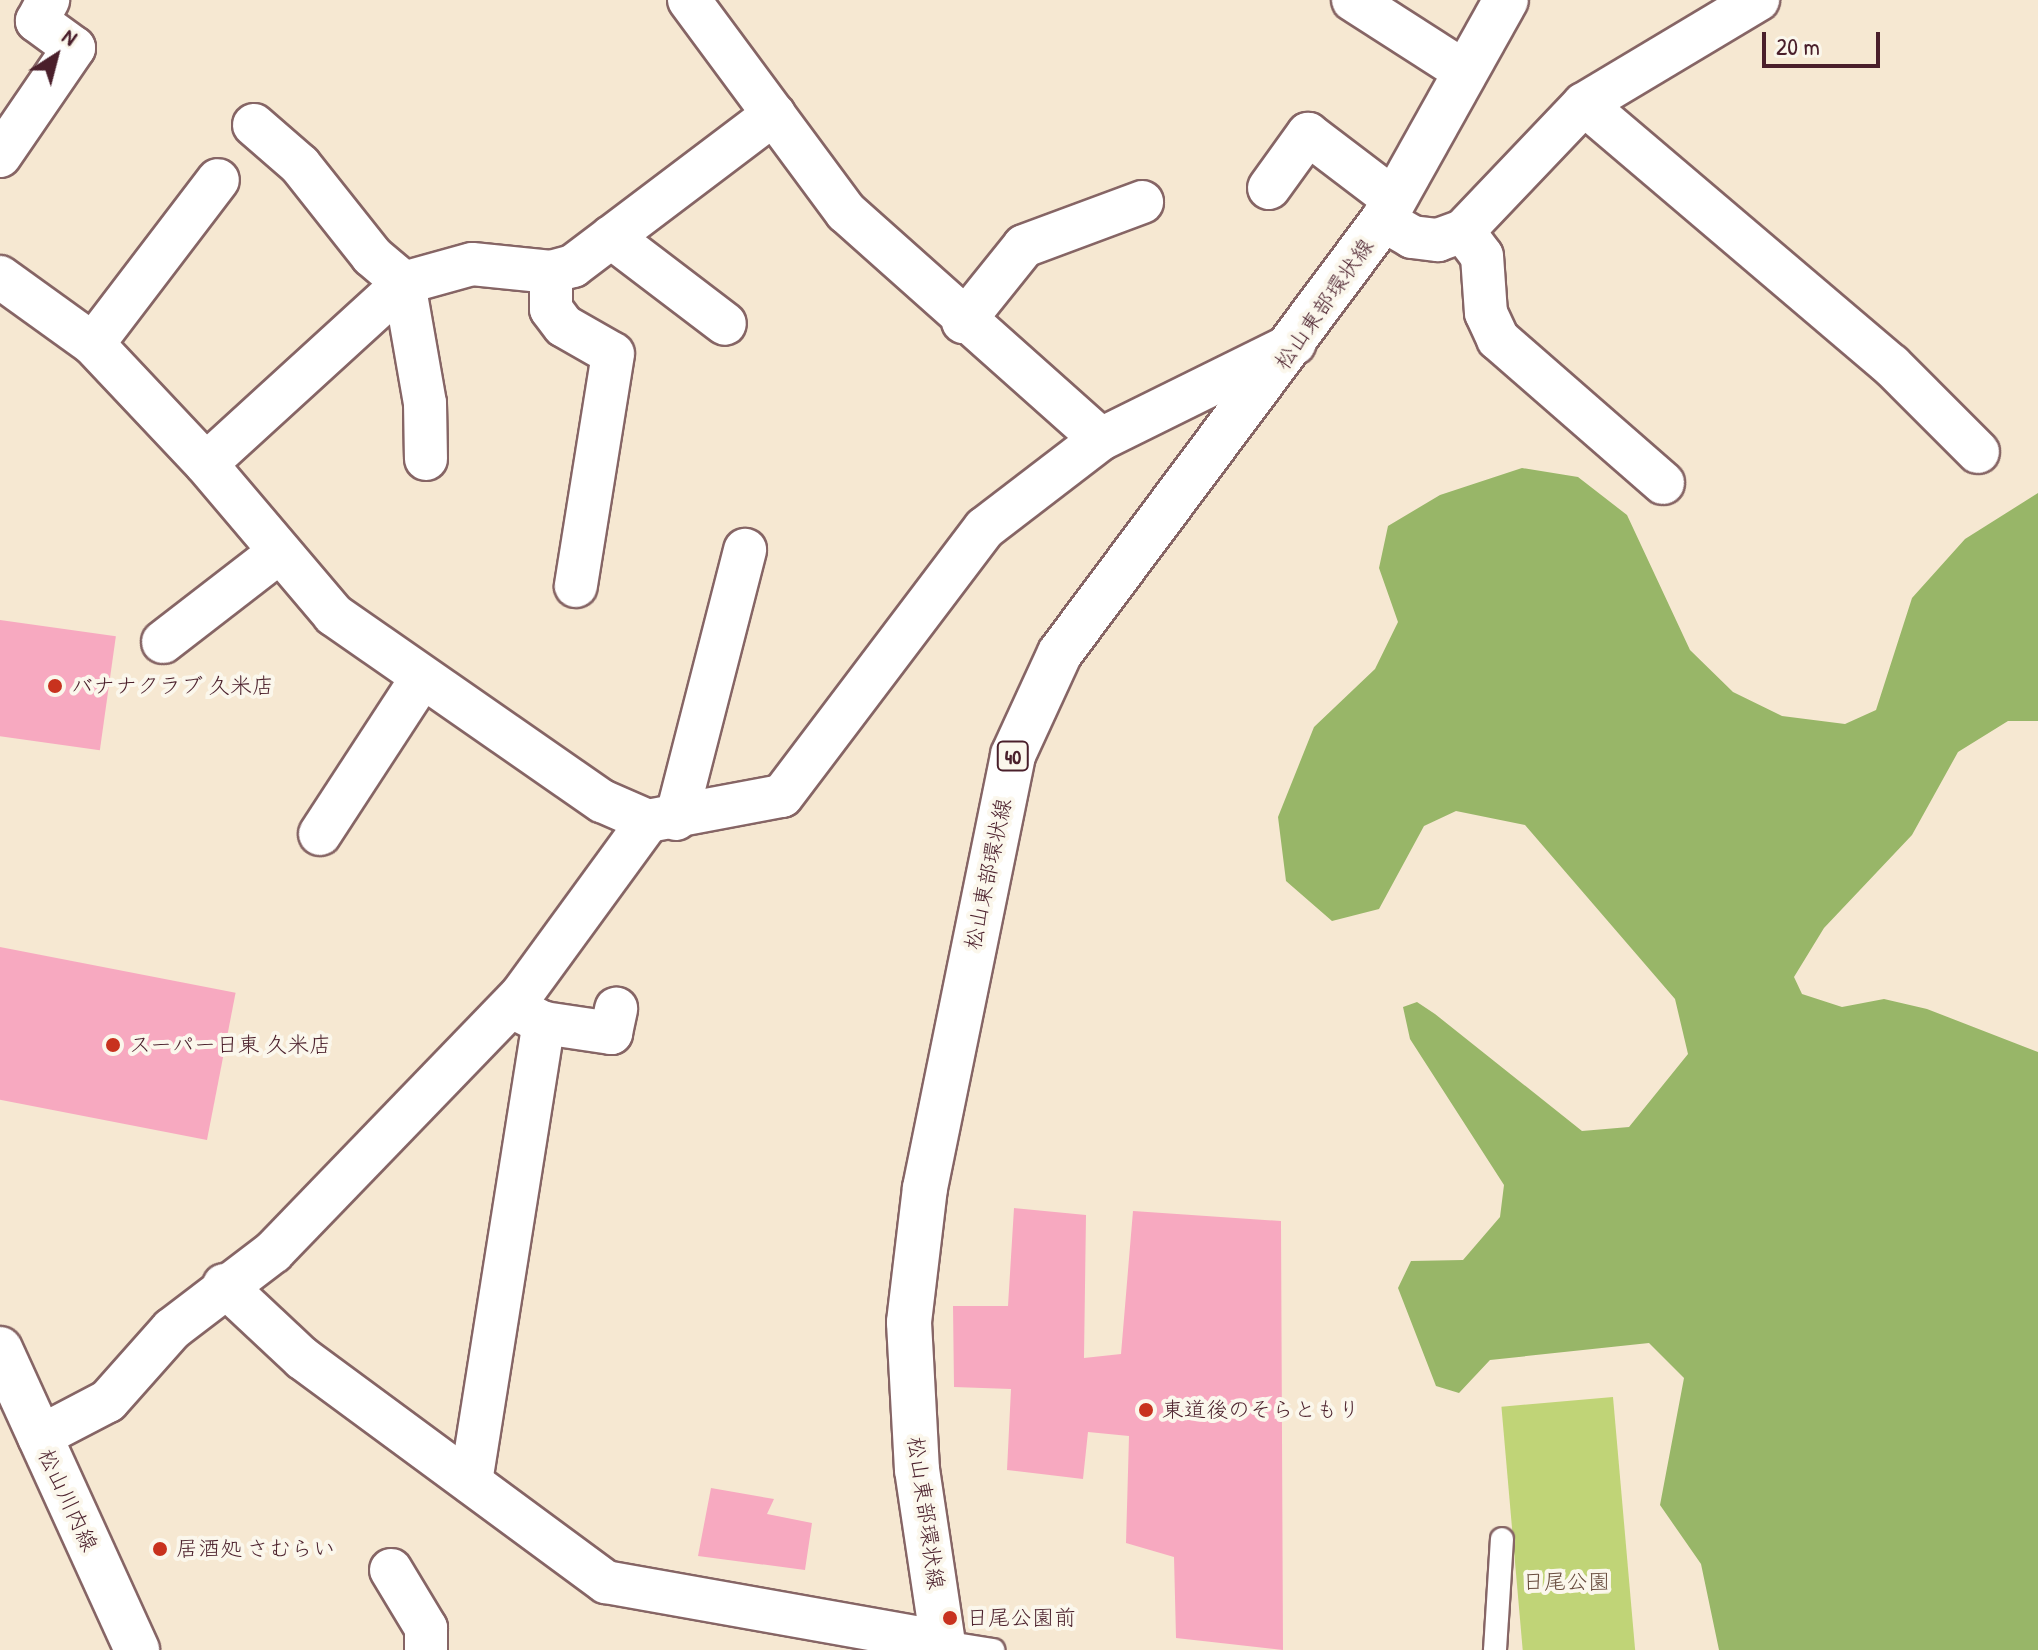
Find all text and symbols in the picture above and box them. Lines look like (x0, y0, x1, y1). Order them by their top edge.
north arrow (16, 16, 96, 96)
scale bar (1766, 16, 1884, 66)
text: N (57, 21, 84, 52)
text: 20 m (1776, 30, 1820, 62)
street label: 松山東部環状線 (1269, 233, 1379, 375)
place label: バナナクラブ 久米店 (71, 673, 274, 699)
marker: バナナクラブ 久米店 (46, 677, 64, 695)
road number: 40 (995, 740, 1031, 772)
street label: 松山東部環状線 (959, 796, 1017, 952)
place label: スーパー日東 久米店 (129, 1032, 331, 1058)
marker: スーパー日東 久米店 (104, 1036, 122, 1054)
place label: 東道後のそらともり (1162, 1397, 1360, 1423)
marker: 東道後のそらともり (1137, 1401, 1155, 1419)
street label: 松山東部環状線 (902, 1435, 950, 1591)
street label: 松山川内線 (33, 1445, 103, 1555)
place label: 居酒処 さむらい (176, 1536, 335, 1562)
marker: 居酒処 さむらい (151, 1540, 169, 1558)
park label: 日尾公園 (1522, 1569, 1610, 1595)
place label: 日尾公園前 (966, 1605, 1076, 1631)
marker: 日尾公園前 (941, 1609, 959, 1627)

